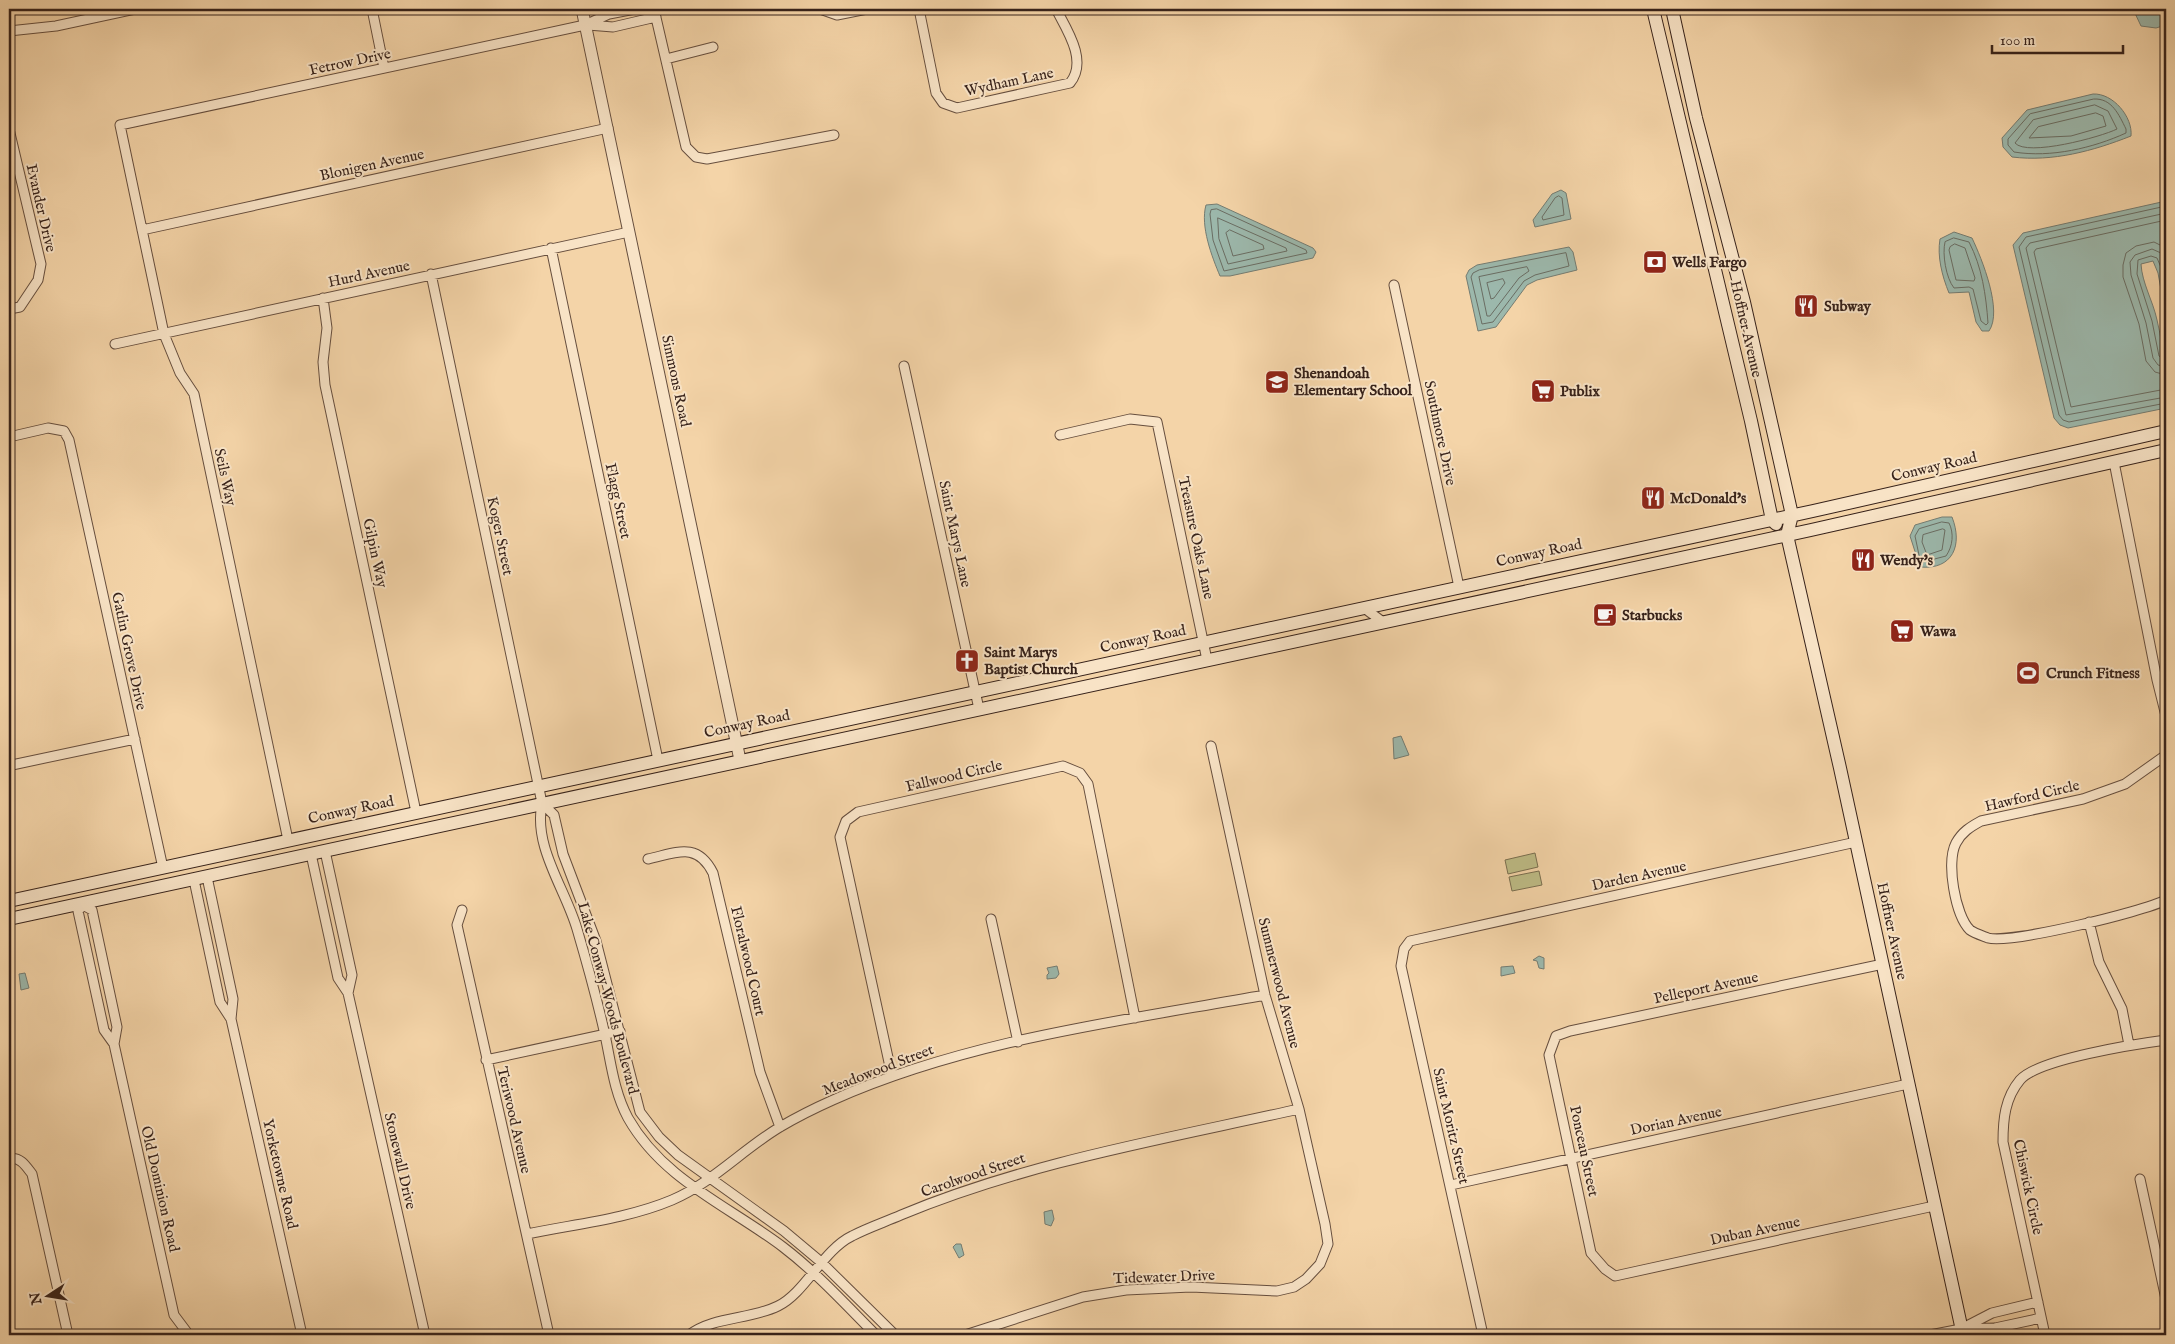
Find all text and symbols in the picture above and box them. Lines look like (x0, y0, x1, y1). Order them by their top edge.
scale bar (1992, 22, 2124, 54)
text: 100 m (2000, 31, 2036, 50)
street label: Fetrow Drive (307, 44, 393, 80)
street label: Wydham Lane (963, 63, 1055, 101)
street label: Blonigen Avenue (318, 145, 426, 185)
street label: Evander Drive (22, 162, 60, 254)
bank icon: Wells Fargo (1642, 249, 1668, 275)
place label: Wells Fargo (1671, 253, 1747, 272)
street label: Hurd Avenue (326, 256, 412, 292)
street label: Hoffner Avenue (1726, 279, 1766, 380)
restaurant icon: Subway (1793, 293, 1819, 319)
place label: Subway (1824, 297, 1871, 316)
street label: Simmons Road (657, 333, 695, 430)
place label: Shenandoah Elementary School (1294, 364, 1413, 400)
school or university icon: Shenandoah Elementary School (1264, 369, 1290, 395)
supermarket icon: Publix (1530, 378, 1556, 404)
street label: Southmore Drive (1420, 379, 1460, 487)
place label: Publix (1560, 382, 1601, 401)
street label: Seils Way (210, 446, 240, 508)
street label: Conway Road (1889, 448, 1980, 486)
street label: Flagg Street (601, 461, 635, 541)
street label: Treasure Oaks Lane (1174, 475, 1218, 601)
street label: Saint Marys Lane (934, 479, 976, 589)
restaurant icon: McDonald's (1640, 485, 1666, 511)
place label: McDonald's (1670, 489, 1747, 508)
street label: Koger Street (482, 495, 518, 577)
street label: Gilpin Way (358, 517, 392, 590)
street label: Conway Road (1494, 534, 1585, 571)
restaurant icon: Wendy's (1850, 547, 1876, 573)
place label: Wendy's (1879, 551, 1934, 570)
street label: Gatlin Grove Drive (107, 590, 151, 712)
cafe icon: Starbucks (1592, 602, 1618, 628)
place label: Starbucks (1622, 606, 1683, 625)
supermarket icon: Wawa (1889, 618, 1915, 644)
street label: Conway Road (1098, 620, 1189, 657)
place label: Wawa (1919, 622, 1956, 641)
place label: Saint Marys Baptist Church (984, 643, 1079, 679)
church icon: Saint Marys Baptist Church (954, 648, 980, 674)
sports icon: Crunch Fitness (2015, 660, 2041, 686)
place label: Crunch Fitness (2046, 664, 2140, 683)
street label: Conway Road (702, 705, 793, 742)
street label: Fallwood Circle (904, 756, 1004, 796)
street label: Hawford Circle (1983, 776, 2081, 816)
street label: Conway Road (306, 791, 397, 828)
street label: Darden Avenue (1590, 857, 1688, 895)
street label: Hoffner Avenue (1872, 881, 1912, 982)
street label: Lake Conway Woods Boulevard (573, 900, 643, 1097)
street label: Floralwood Court (726, 904, 770, 1018)
street label: Summerwood Avenue (1254, 916, 1304, 1050)
street label: Pelleport Avenue (1652, 968, 1760, 1008)
street label: Meadowood Street (820, 1040, 936, 1100)
street label: Teriwood Avenue (492, 1065, 536, 1175)
street label: Saint Moritz Street (1428, 1066, 1474, 1186)
street label: Dorian Avenue (1628, 1102, 1724, 1140)
street label: Ponceau Street (1565, 1104, 1603, 1198)
street label: Stonewall Drive (380, 1111, 420, 1211)
street label: Yorketowne Road (258, 1117, 302, 1232)
street label: Old Dominion Road (136, 1124, 184, 1255)
street label: Chiswick Circle (2009, 1138, 2047, 1237)
street label: Carolwood Street (918, 1148, 1028, 1202)
street label: Duban Avenue (1708, 1212, 1802, 1250)
street label: Tidewater Drive (1113, 1266, 1215, 1288)
north arrow (22, 1272, 72, 1322)
text: N (26, 1291, 47, 1307)

